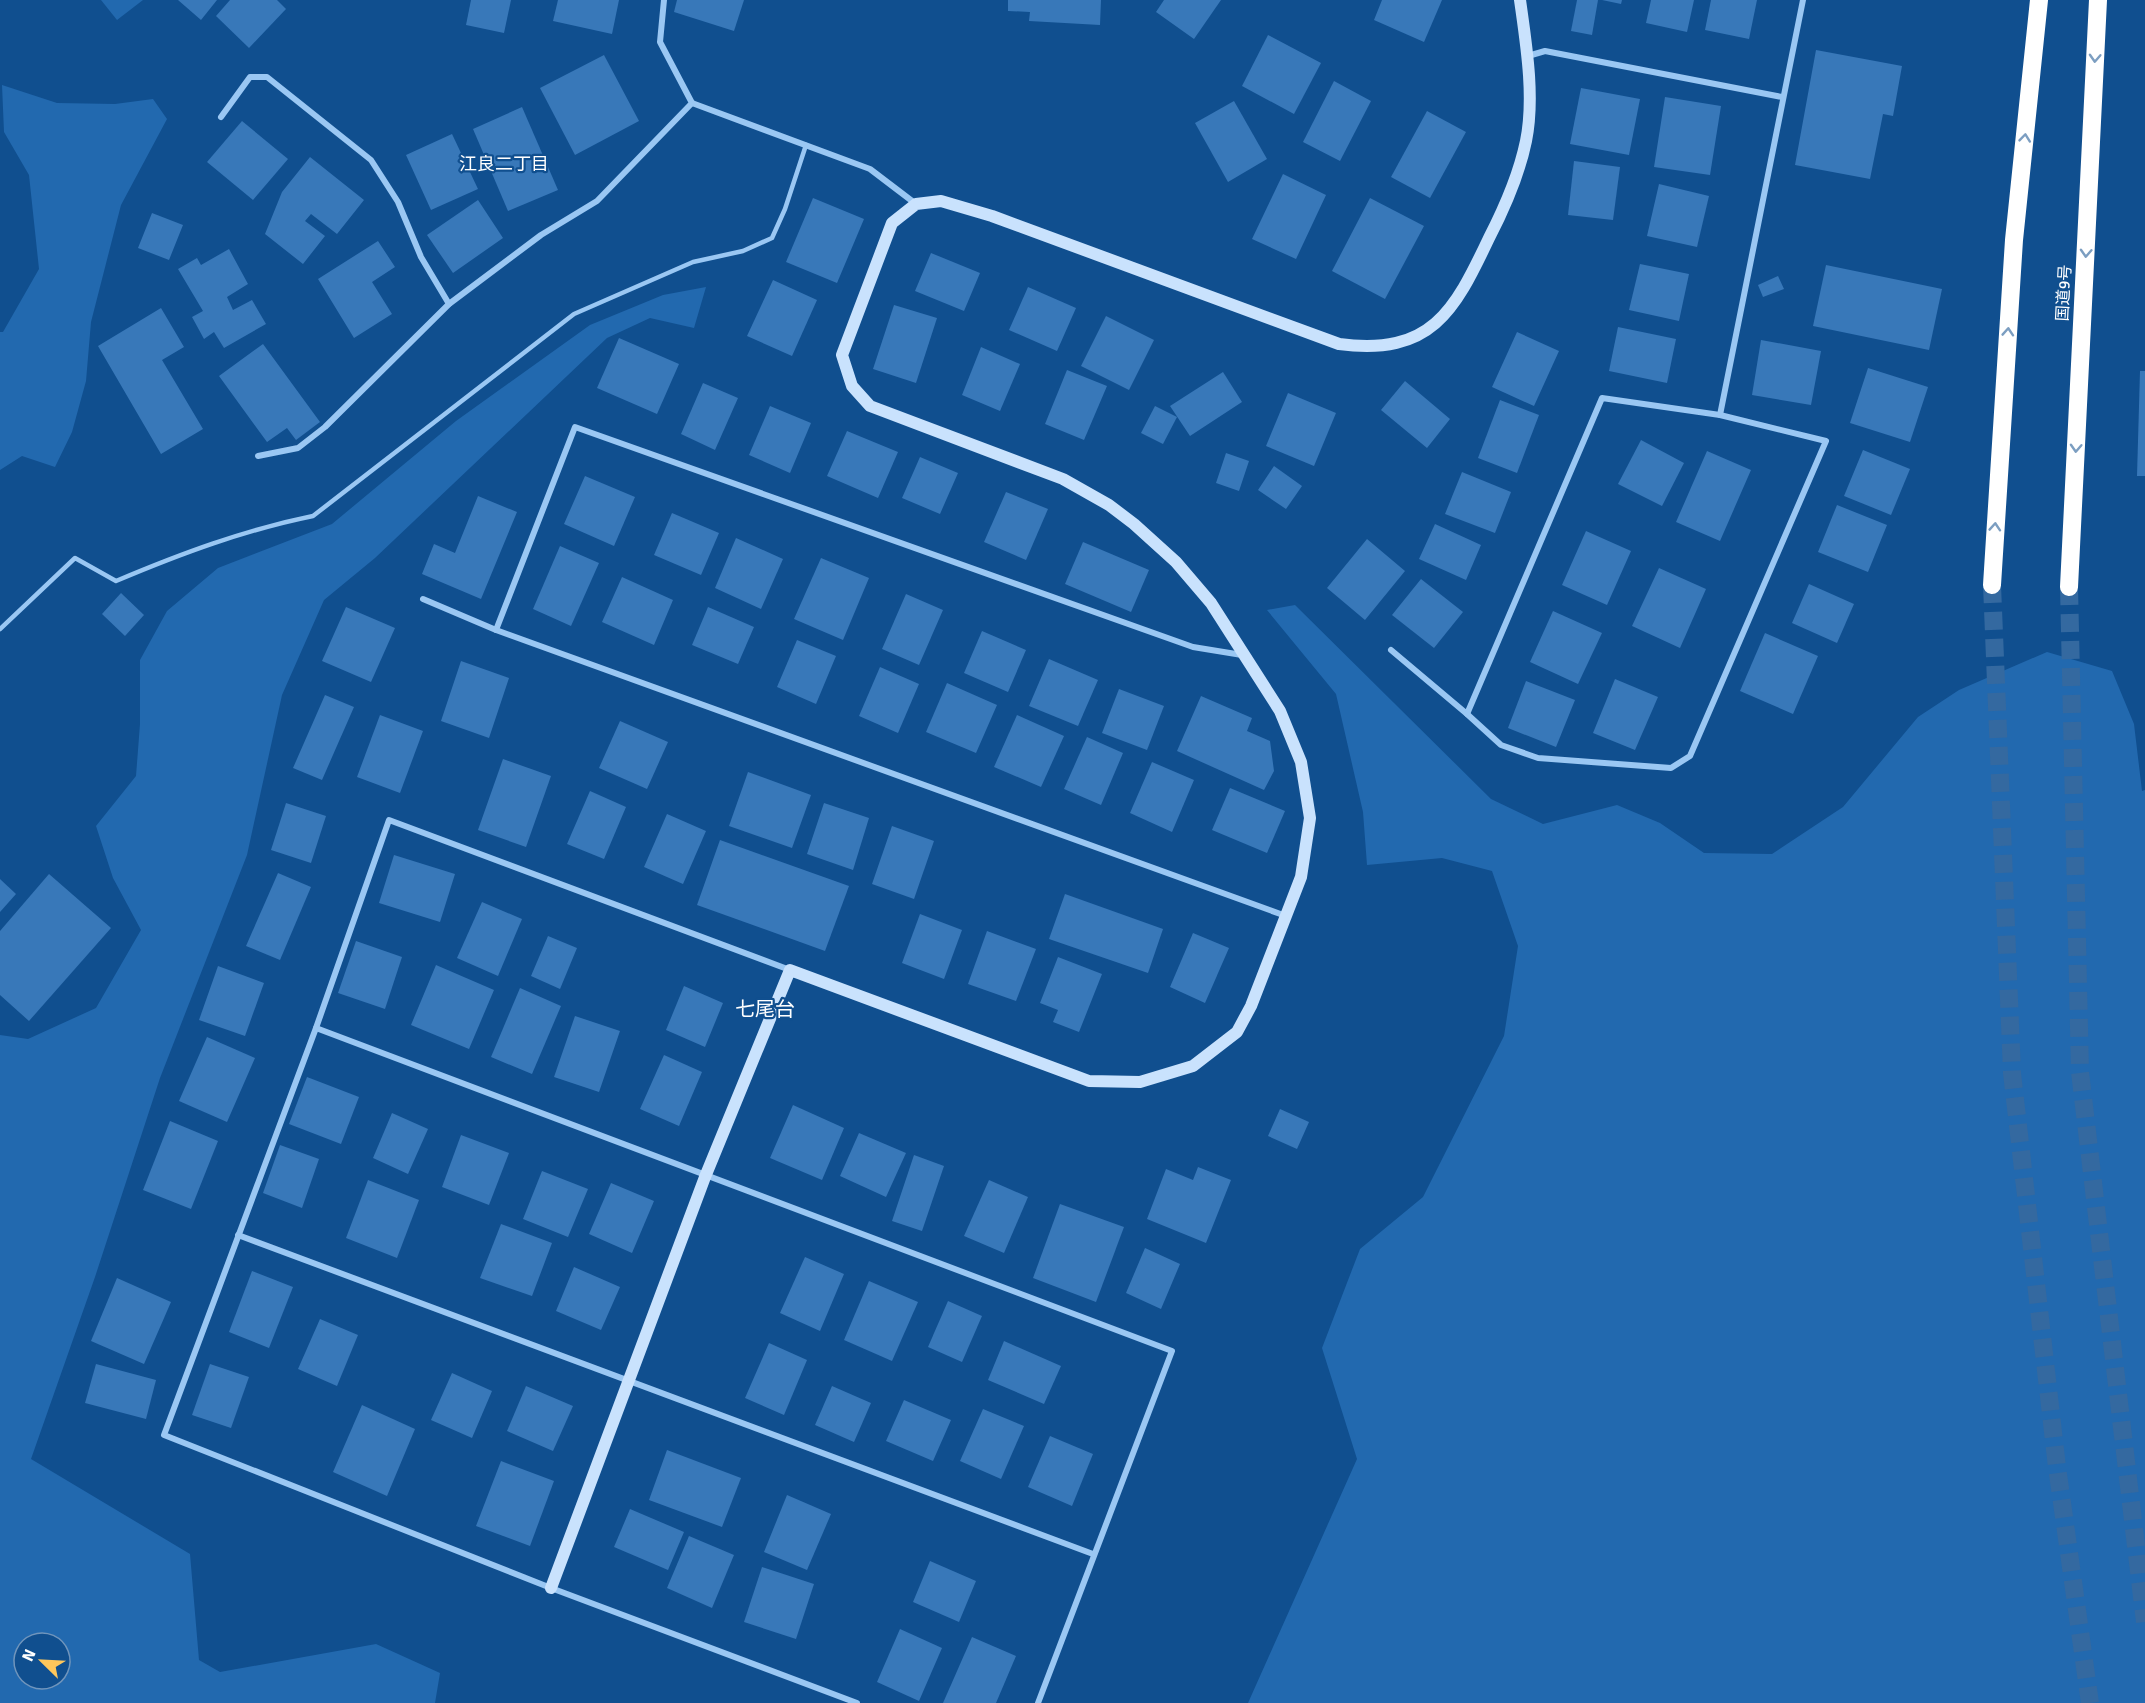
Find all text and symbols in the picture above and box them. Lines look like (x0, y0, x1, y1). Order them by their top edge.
one-way arrow (2089, 54, 2102, 63)
one-way arrow (2018, 133, 2031, 142)
district label: 江良二丁目 (459, 153, 549, 175)
one-way arrow (2079, 249, 2092, 258)
street label: 国道9号 (2053, 264, 2075, 322)
one-way arrow (2002, 328, 2015, 337)
one-way arrow (2069, 443, 2082, 452)
one-way arrow (1989, 522, 2002, 531)
district label: 七尾台 (735, 997, 795, 1022)
north arrow (12, 1631, 72, 1691)
text: N (18, 1646, 41, 1664)

